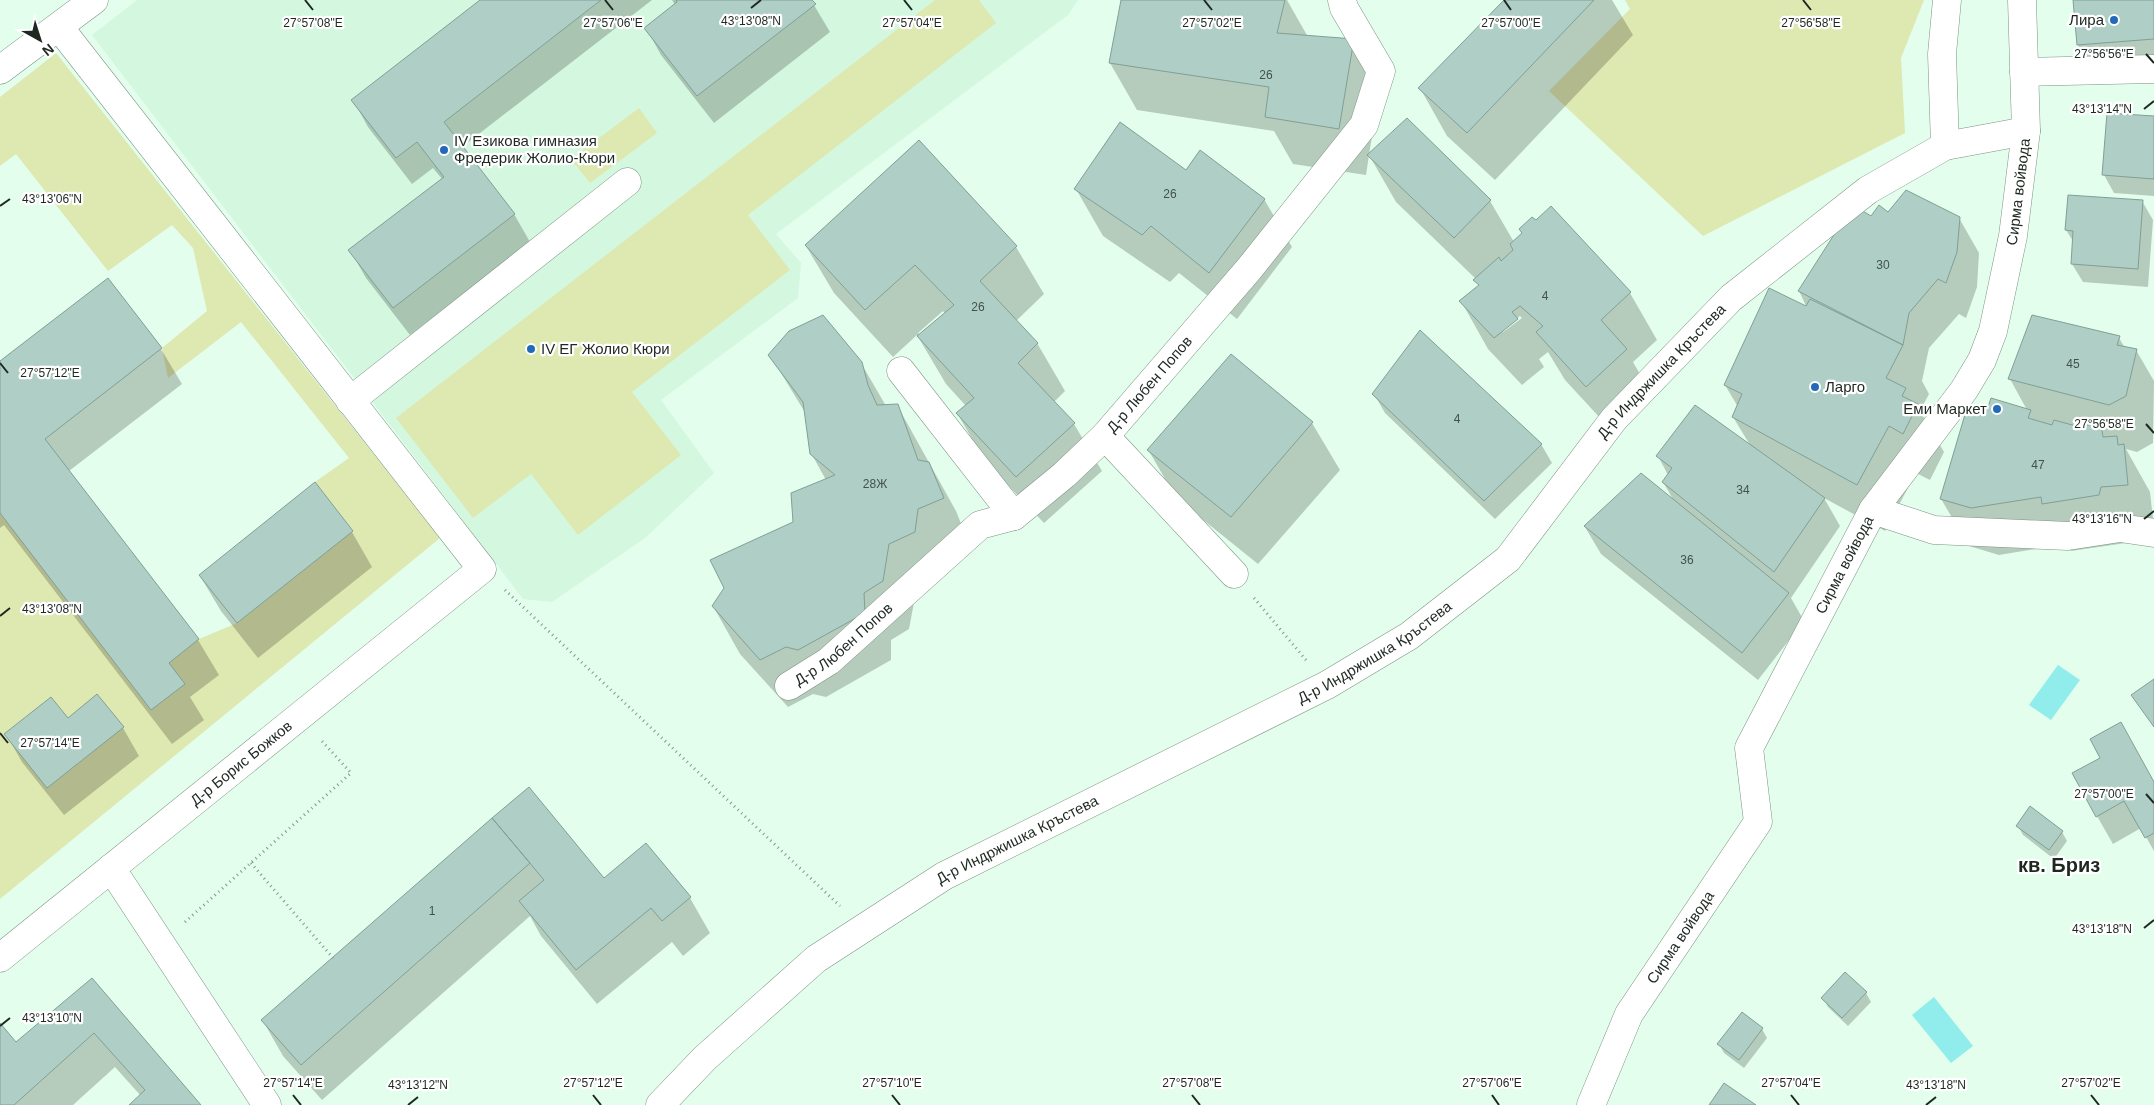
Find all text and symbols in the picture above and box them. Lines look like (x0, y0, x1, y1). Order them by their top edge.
place label: Лира (2069, 11, 2105, 28)
text: 43°13'08"N (721, 14, 781, 28)
marker: Лира (2108, 14, 2120, 26)
north arrow (15, 15, 65, 65)
text: 27°57'08"E (283, 16, 343, 30)
text: 27°57'06"E (583, 16, 643, 30)
text: 27°57'04"E (882, 16, 942, 30)
text: 27°57'02"E (1182, 16, 1242, 30)
text: 27°57'00"E (1481, 16, 1541, 30)
text: 27°56'58"E (1781, 16, 1841, 30)
text: N (39, 41, 57, 60)
text: 27°56'56"E (2074, 47, 2134, 61)
house number: 26 (1259, 68, 1273, 82)
text: 43°13'14"N (2072, 102, 2132, 116)
place label: IV Езикова гимназия Фредерик Жолио-Кюри (454, 132, 615, 166)
street label: Сирма войвода (2002, 137, 2033, 247)
marker: IV Езикова гимназия Фредерик Жолио-Кюри (438, 144, 450, 156)
house number: 26 (1163, 187, 1177, 201)
text: 43°13'06"N (22, 192, 82, 206)
house number: 30 (1876, 258, 1890, 272)
house number: 4 (1542, 289, 1549, 303)
house number: 26 (971, 300, 985, 314)
street label: Д-р Индржишка Кръстева (1593, 300, 1729, 442)
street label: Д-р Любен Попов (1103, 332, 1195, 436)
place label: IV ЕГ Жолио Кюри (541, 340, 670, 357)
marker: IV ЕГ Жолио Кюри (525, 343, 537, 355)
house number: 45 (2066, 357, 2080, 371)
text: 27°57'12"E (20, 366, 80, 380)
place label: Ларго (1825, 378, 1865, 395)
marker: Ларго (1809, 381, 1821, 393)
place label: Еми Маркет (1903, 400, 1987, 417)
marker: Еми Маркет (1991, 403, 2003, 415)
house number: 4 (1454, 412, 1461, 426)
text: 27°56'58"E (2074, 417, 2134, 431)
house number: 47 (2031, 458, 2045, 472)
house number: 28Ж (863, 477, 887, 491)
house number: 34 (1736, 483, 1750, 497)
street label: Сирма войвода (1812, 512, 1877, 616)
text: 43°13'16"N (2072, 512, 2132, 526)
house number: 36 (1680, 553, 1694, 567)
street label: Д-р Индржишка Кръстева (1295, 597, 1455, 706)
street label: Д-р Любен Попов (791, 599, 896, 688)
text: 43°13'08"N (22, 602, 82, 616)
street label: Д-р Борис Божков (187, 717, 295, 809)
text: 27°57'14"E (20, 736, 80, 750)
text: 27°57'00"E (2074, 787, 2134, 801)
street label: Д-р Индржишка Кръстева (933, 791, 1101, 887)
district label: кв. Бриз (2018, 854, 2100, 876)
street label: Сирма войвода (1643, 887, 1718, 987)
house number: 1 (429, 904, 436, 918)
text: 43°13'18"N (2072, 922, 2132, 936)
text: 43°13'10"N (22, 1011, 82, 1025)
text: 27°57'14"E (263, 1076, 323, 1090)
text: 27°57'12"E (563, 1076, 623, 1090)
text: 27°57'10"E (862, 1076, 922, 1090)
text: 27°57'08"E (1162, 1076, 1222, 1090)
text: 27°57'06"E (1462, 1076, 1522, 1090)
text: 27°57'04"E (1761, 1076, 1821, 1090)
text: 27°57'02"E (2061, 1076, 2121, 1090)
text: 43°13'12"N (388, 1078, 448, 1092)
text: 43°13'18"N (1906, 1078, 1966, 1092)

